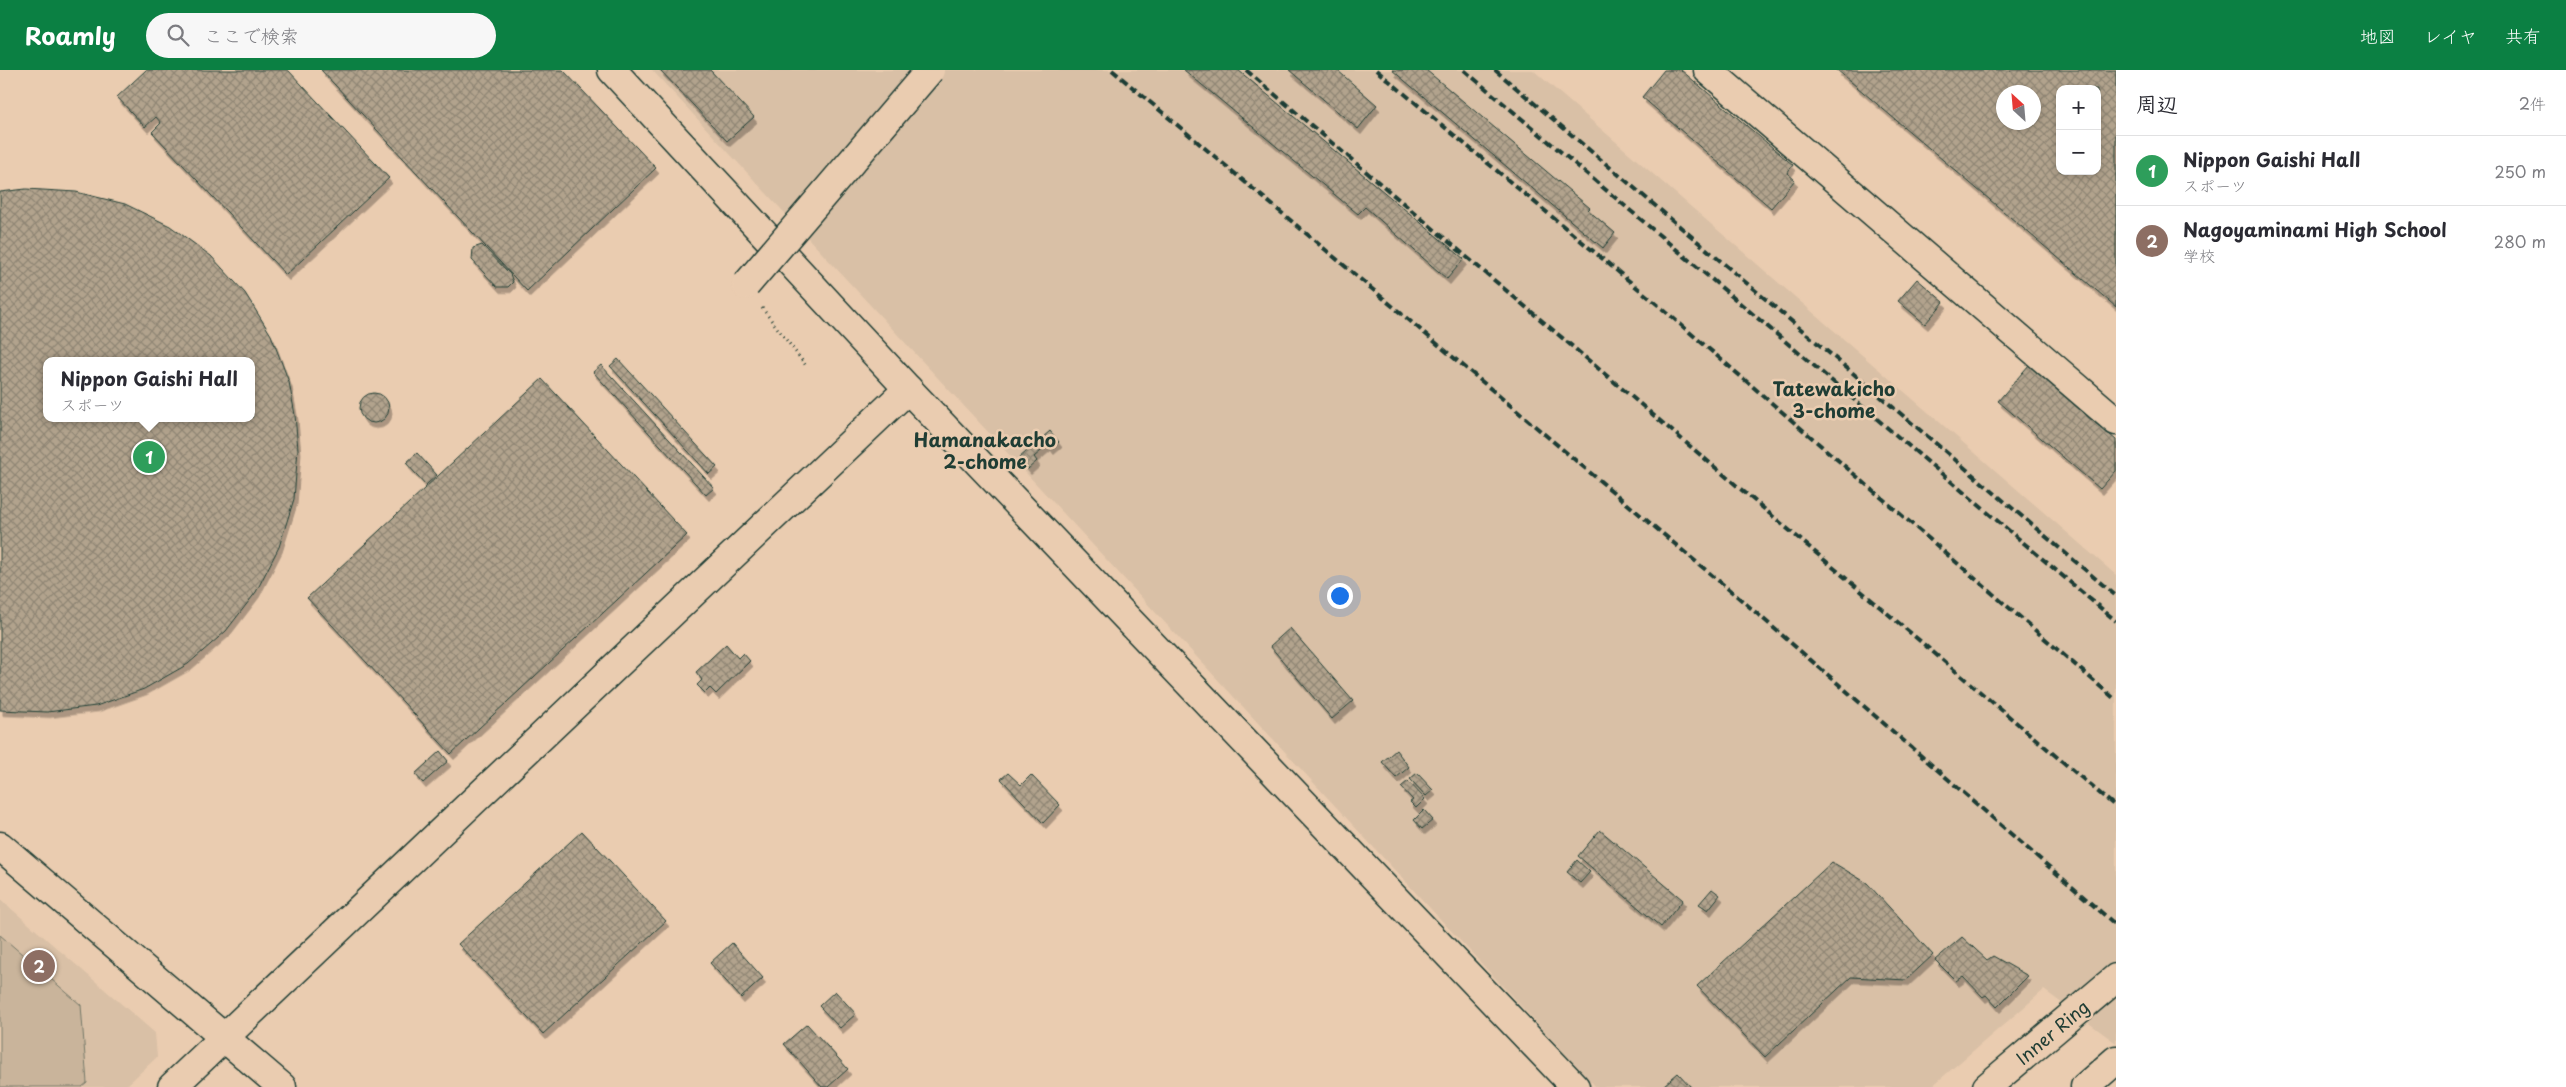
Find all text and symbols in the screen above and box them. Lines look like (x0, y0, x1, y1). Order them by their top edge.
search box (146, 13, 496, 58)
text: Roamly (25, 17, 116, 53)
icon: search (164, 21, 192, 49)
text: ここで検索 (204, 21, 299, 49)
text: 地図 (2360, 22, 2396, 49)
text: レイヤ (2424, 22, 2477, 49)
text: 共有 (2505, 22, 2541, 49)
north arrow (1996, 85, 2041, 130)
map controls (2056, 85, 2101, 175)
button: + (2056, 85, 2101, 130)
text: 周辺 (2136, 87, 2178, 119)
text: 2件 (2519, 91, 2546, 115)
button: − (2056, 130, 2101, 175)
text: Nippon Gaishi Hall (2183, 145, 2360, 173)
text: 1 (2148, 159, 2156, 183)
text: 250 m (2495, 159, 2546, 183)
text: スポーツ (2183, 173, 2247, 197)
text: Nagoyaminami High School (2183, 215, 2447, 243)
text: 2 (2146, 229, 2158, 253)
text: 280 m (2494, 229, 2546, 253)
text: 学校 (2183, 243, 2215, 267)
popup (43, 357, 255, 422)
text: Nippon Gaishi Hall (60, 364, 238, 392)
district label: Tatewakicho 3-chome (1773, 374, 1895, 424)
text: スポーツ (60, 392, 124, 416)
district label: Hamanakacho 2-chome (914, 425, 1056, 475)
pin: 1 (133, 438, 165, 476)
your location (1327, 583, 1353, 609)
pin: 2 (23, 947, 55, 985)
street label: Inner Ring (2009, 993, 2095, 1071)

